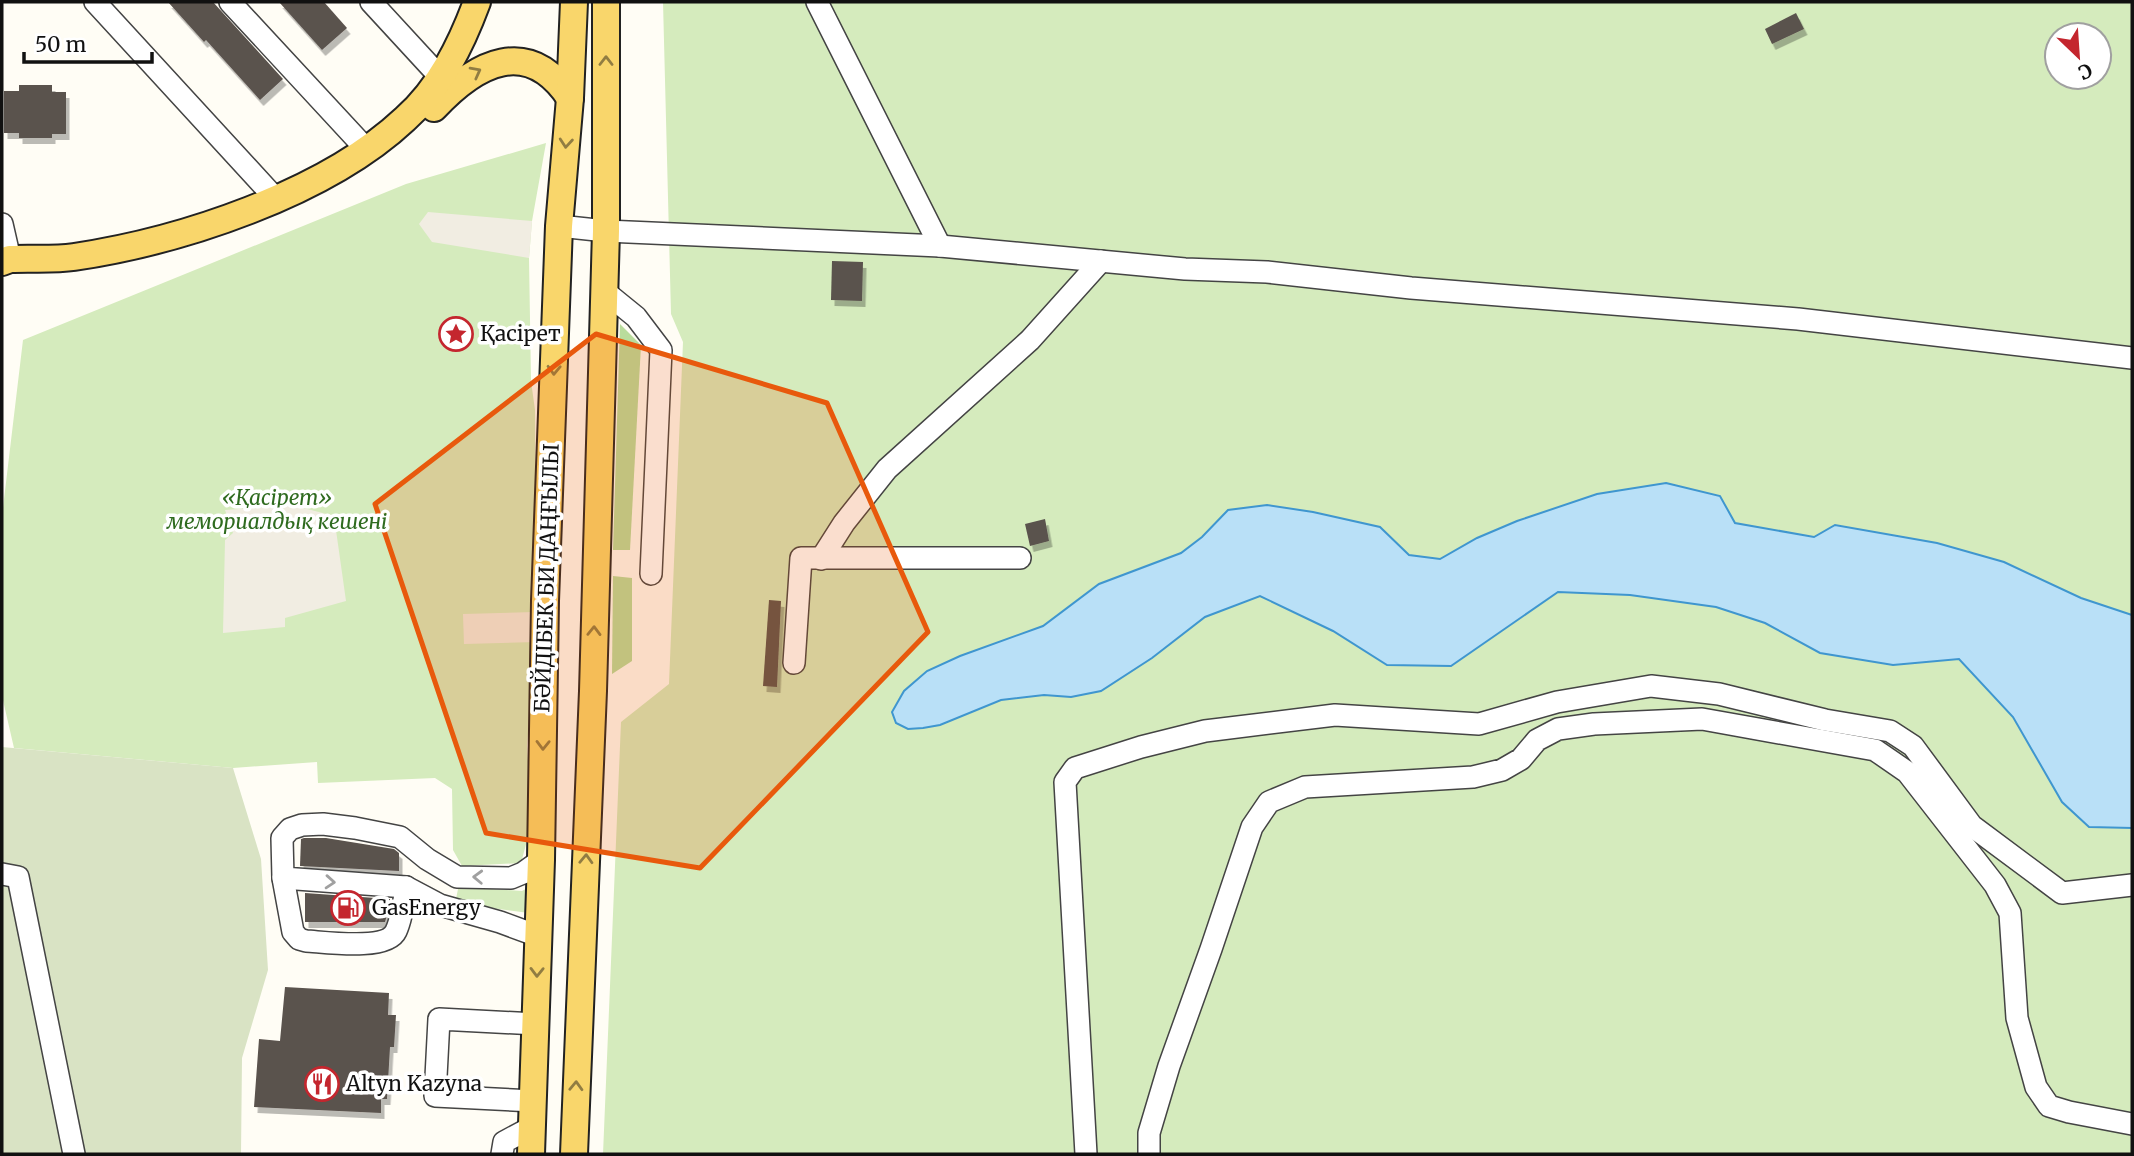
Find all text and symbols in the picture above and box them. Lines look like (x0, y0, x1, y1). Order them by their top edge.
scale bar (24, 21, 152, 65)
north arrow (2043, 21, 2113, 91)
text: 50 m (35, 31, 86, 58)
one-way arrow (598, 55, 614, 66)
text: С (2074, 58, 2096, 85)
one-way arrow (469, 67, 482, 80)
one-way arrow (559, 138, 574, 149)
place icon: Қасірет (437, 315, 475, 353)
place label: Қасірет (480, 320, 561, 347)
one-way arrow (546, 365, 561, 376)
street label: БӘЙДІБЕК БИ ДАҢҒЫЛЫ (528, 443, 565, 713)
park label: «Қасірет» мемориалдық кешені (166, 484, 387, 535)
one-way arrow (587, 626, 602, 637)
one-way arrow (535, 739, 550, 750)
one-way arrow (578, 853, 593, 864)
one-way arrow (472, 870, 483, 885)
one-way arrow (325, 874, 336, 889)
fuel station icon: GasEnergy (329, 889, 367, 927)
place label: GasEnergy (372, 894, 482, 921)
one-way arrow (529, 967, 545, 978)
restaurant icon: Altyn Kazyna (303, 1065, 341, 1103)
place label: Altyn Kazyna (345, 1070, 482, 1097)
one-way arrow (569, 1080, 584, 1091)

